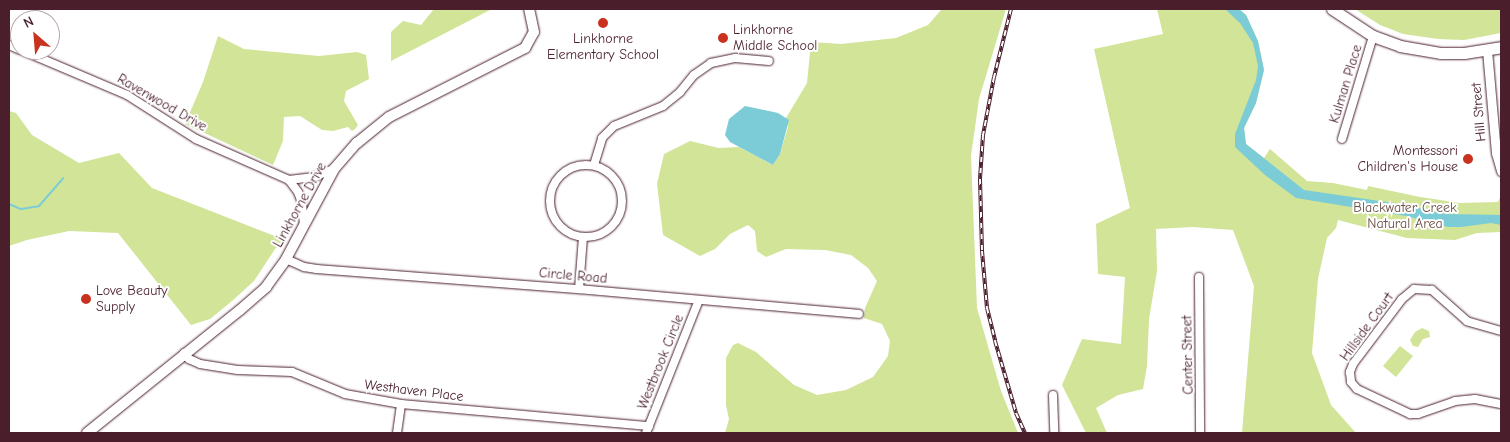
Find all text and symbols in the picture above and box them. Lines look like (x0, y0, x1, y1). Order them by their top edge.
north arrow (10, 10, 60, 60)
text: N (20, 12, 36, 32)
marker: Linkhorne Elementary School (597, 17, 609, 29)
place label: Linkhorne Middle School (733, 22, 817, 54)
place label: Linkhorne Elementary School (547, 31, 659, 64)
marker: Linkhorne Middle School (717, 32, 729, 44)
street label: Kulman Place (1326, 43, 1366, 125)
street label: Ravenwood Drive (114, 71, 210, 135)
street label: Hill Street (1468, 82, 1490, 142)
place label: Montessori Children's House (1357, 143, 1458, 176)
marker: Montessori Children's House (1462, 153, 1474, 165)
street label: Linkhorne Drive (270, 160, 330, 250)
park label: Blackwater Creek Natural Area (1353, 200, 1457, 232)
street label: Circle Road (538, 265, 608, 287)
place label: Love Beauty Supply (96, 283, 168, 316)
street label: Hillside Court (1337, 290, 1397, 364)
marker: Love Beauty Supply (80, 293, 92, 305)
street label: Westbrook Circle (634, 312, 688, 412)
street label: Center Street (1179, 315, 1197, 395)
street label: Westhaven Place (364, 377, 464, 405)

